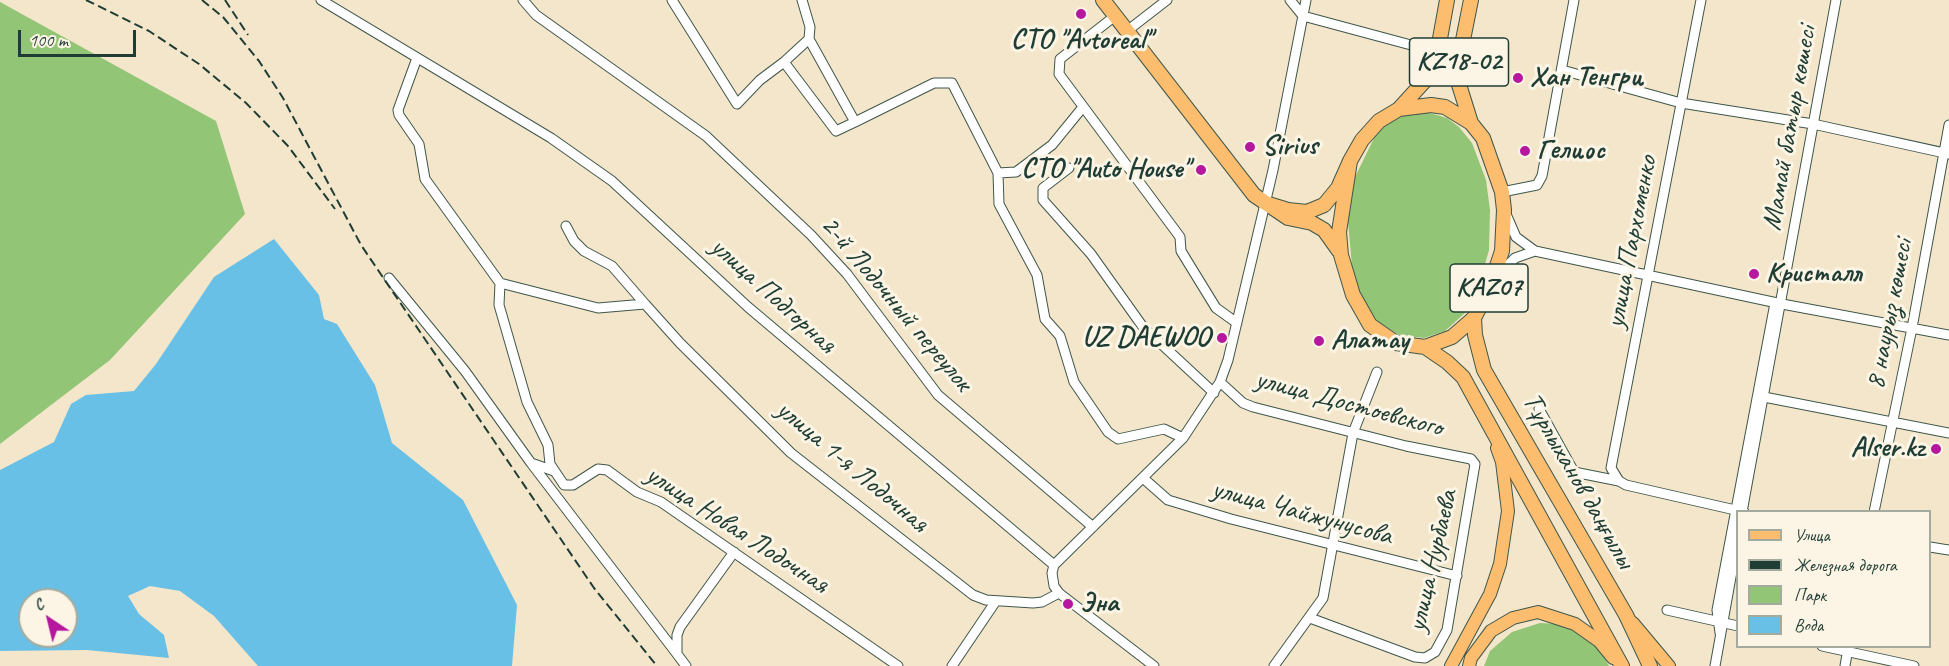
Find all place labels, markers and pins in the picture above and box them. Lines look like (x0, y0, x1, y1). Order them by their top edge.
marker: СТО "Avtoreal" (1074, 7, 1088, 21)
place label: СТО "Avtoreal" (1011, 24, 1151, 58)
place label: Хан Тенгри (1530, 61, 1643, 95)
marker: Хан Тенгри (1511, 71, 1525, 85)
place label: Sirius (1262, 130, 1318, 164)
place label: Гелиос (1537, 134, 1605, 168)
marker: Sirius (1243, 140, 1257, 154)
marker: Гелиос (1518, 144, 1532, 158)
place label: СТО "Auto House" (1021, 153, 1189, 187)
marker: СТО "Auto House" (1194, 163, 1208, 177)
place label: Кристалл (1766, 257, 1862, 291)
marker: Кристалл (1747, 267, 1761, 281)
place label: UZ DAEWOO (1082, 321, 1210, 355)
place label: Алатау (1331, 324, 1409, 358)
marker: UZ DAEWOO (1215, 331, 1229, 345)
marker: Алатау (1312, 334, 1326, 348)
place label: Alser.kz (1851, 432, 1924, 466)
marker: Alser.kz (1929, 442, 1943, 456)
place label: Эна (1080, 587, 1118, 621)
marker: Эна (1061, 597, 1075, 611)

